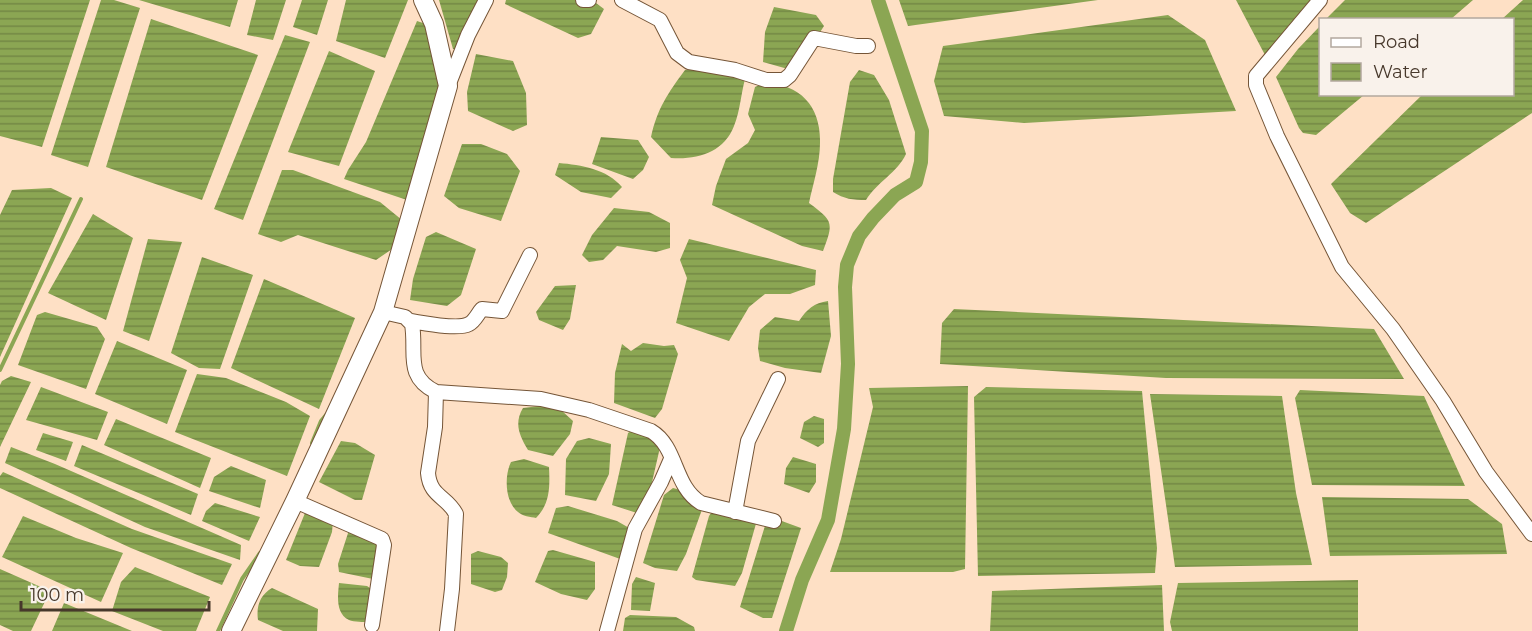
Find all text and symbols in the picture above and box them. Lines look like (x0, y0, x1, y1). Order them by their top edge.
legend (1319, 18, 1514, 96)
text: Road (1373, 31, 1420, 53)
text: Water (1373, 61, 1428, 83)
scale bar (21, 574, 208, 612)
text: 100 m (30, 584, 84, 606)

